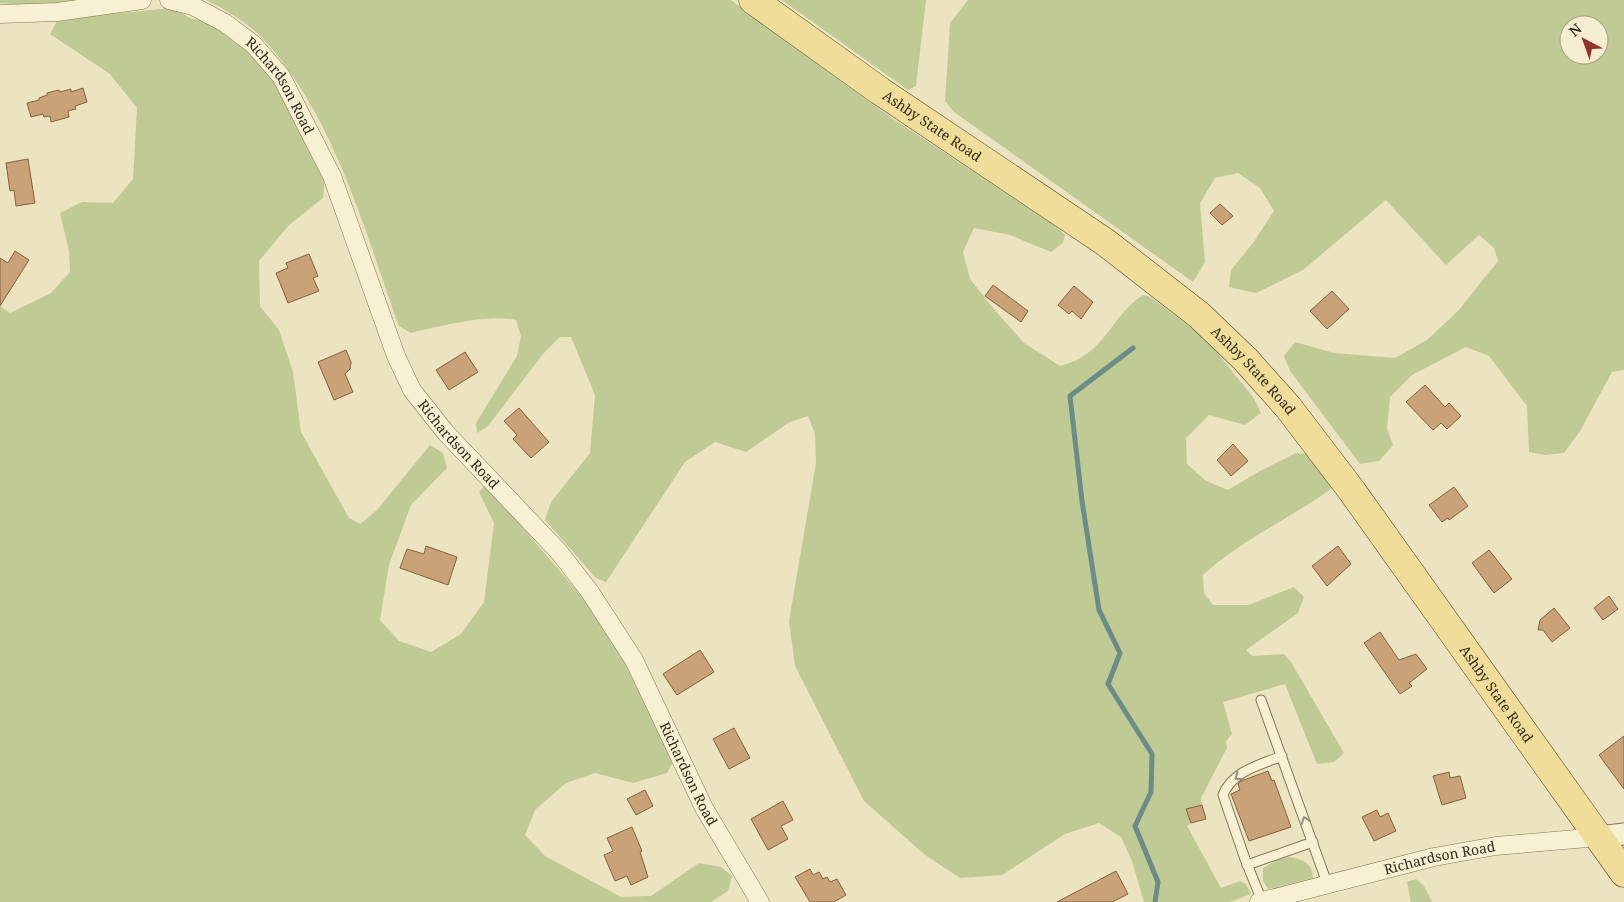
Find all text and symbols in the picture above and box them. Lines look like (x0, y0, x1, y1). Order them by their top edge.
north arrow (1559, 15, 1609, 65)
text: N (1565, 19, 1586, 41)
street label: Richardson Road (242, 32, 319, 138)
street label: Ashby State Road (879, 86, 986, 166)
street label: Ashby State Road (1207, 322, 1301, 419)
street label: Richardson Road (414, 396, 504, 493)
street label: Ashby State Road (1456, 641, 1538, 746)
street label: Richardson Road (656, 718, 723, 829)
one-way arrow (1234, 771, 1244, 780)
one-way arrow (1301, 817, 1311, 825)
street label: Richardson Road (1382, 836, 1497, 879)

